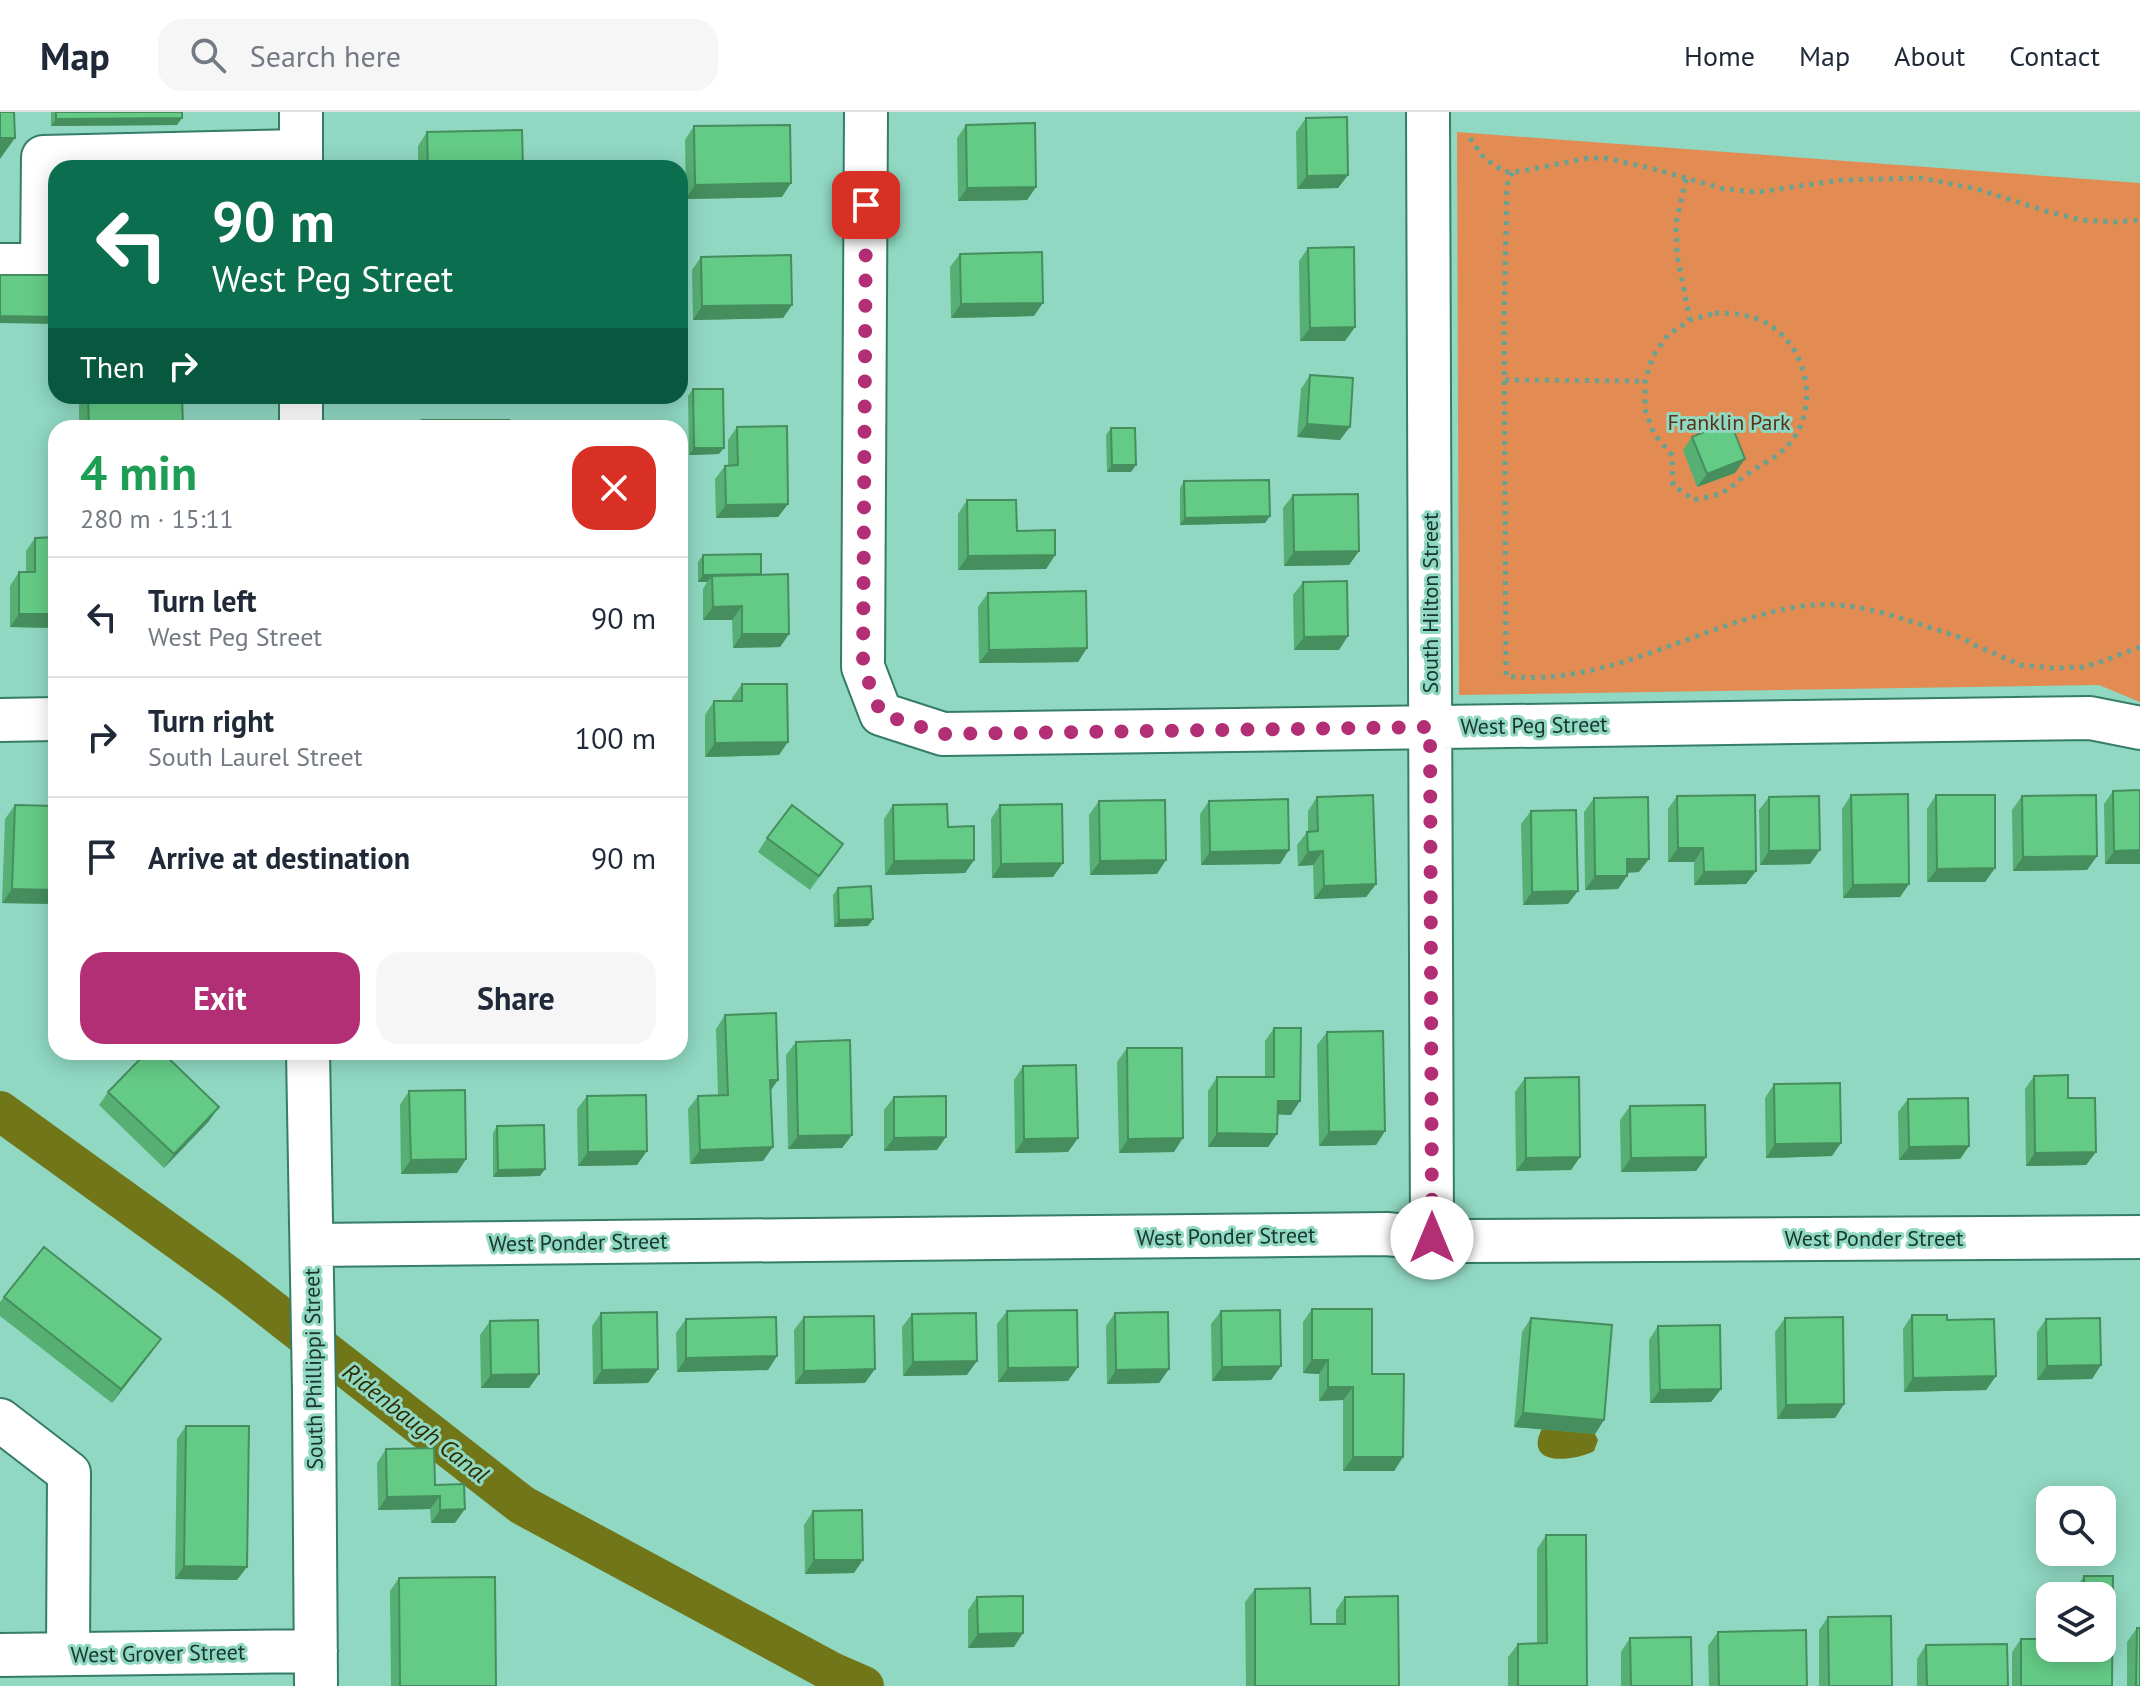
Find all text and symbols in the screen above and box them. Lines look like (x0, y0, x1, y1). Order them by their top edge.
search box (158, 19, 718, 91)
text: Map (40, 31, 110, 80)
icon: search (186, 33, 230, 77)
text: Search here (250, 36, 401, 75)
text: Home (1684, 37, 1755, 74)
text: Map (1799, 37, 1850, 74)
text: About (1894, 37, 1965, 74)
text: Contact (2009, 37, 2100, 74)
pin (832, 171, 900, 239)
icon: arrive (844, 183, 888, 227)
text: 90 m (212, 185, 335, 257)
icon: left (80, 192, 184, 296)
text: West Peg Street (212, 255, 453, 302)
icon: right (161, 344, 205, 388)
text: Then (80, 347, 145, 386)
park label: Franklin Park (1667, 408, 1791, 436)
text: 4 min (80, 441, 197, 503)
button: close (572, 446, 656, 530)
text: 280 m · 15:11 (80, 502, 234, 535)
street label: South Hilton Street (1416, 512, 1444, 693)
text: Turn left (148, 581, 256, 620)
icon: left (80, 595, 124, 639)
text: 90 m (591, 598, 656, 637)
text: West Peg Street (148, 620, 322, 653)
text: Turn right (148, 701, 274, 740)
street label: West Peg Street (1460, 710, 1608, 740)
icon: right (80, 715, 124, 759)
text: 100 m (575, 718, 656, 757)
text: South Laurel Street (148, 740, 363, 773)
icon: arrive (80, 835, 124, 879)
text: Arrive at destination (148, 838, 410, 877)
text: 90 m (591, 838, 656, 877)
button: Exit (80, 952, 360, 1044)
button: Share (376, 952, 656, 1044)
position arrow (1390, 1196, 1474, 1280)
street label: West Ponder Street (1136, 1220, 1316, 1252)
street label: West Ponder Street (1785, 1224, 1964, 1252)
street label: West Ponder Street (488, 1226, 668, 1258)
street label: South Phillippi Street (297, 1268, 329, 1470)
water label: Ridenbaugh Canal (337, 1356, 496, 1490)
map controls (2036, 1486, 2116, 1662)
button: search (2036, 1486, 2116, 1566)
button: layers (2036, 1582, 2116, 1662)
street label: West Grover Street (70, 1637, 246, 1669)

